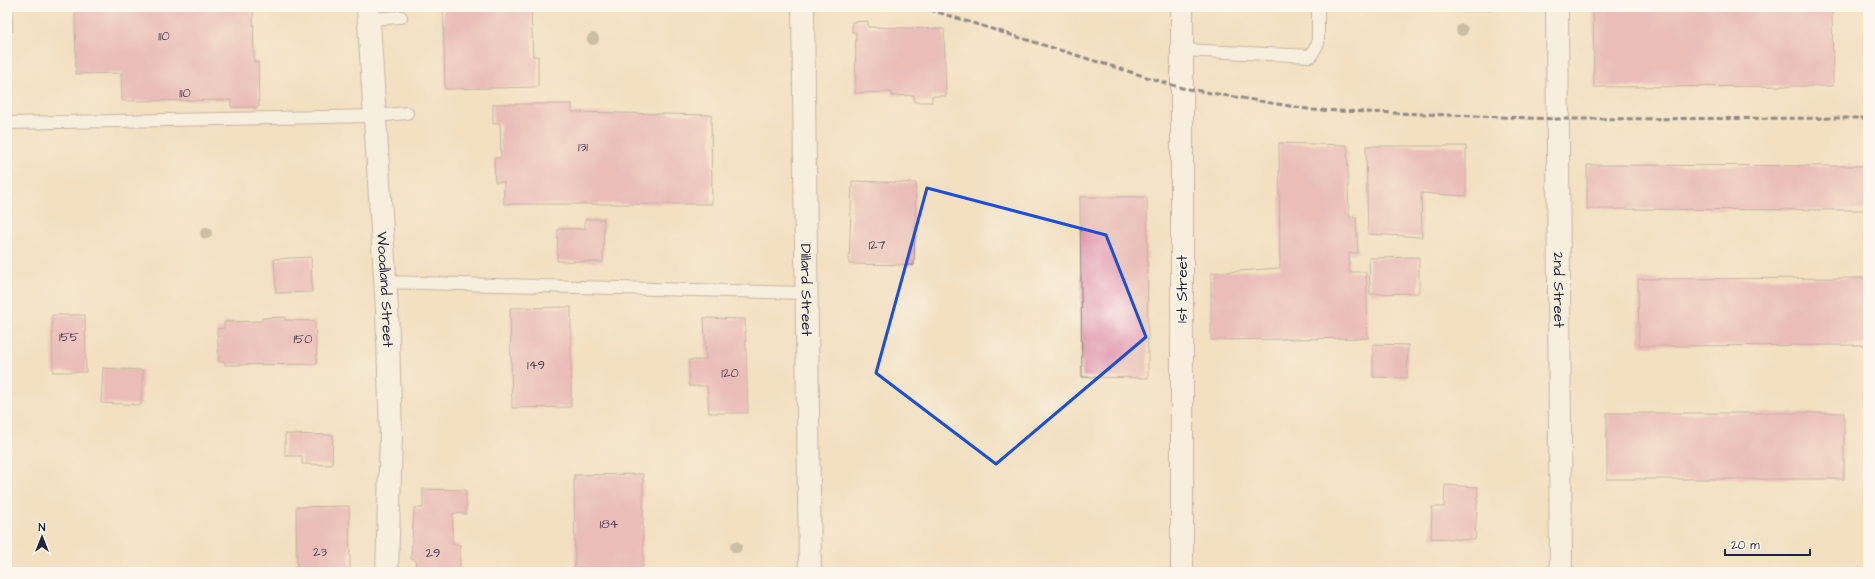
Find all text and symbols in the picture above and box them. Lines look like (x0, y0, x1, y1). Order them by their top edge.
house number: 110 (158, 27, 170, 45)
house number: 110 (179, 84, 191, 102)
house number: 131 (578, 138, 588, 156)
street label: Woodland Street (371, 231, 398, 348)
house number: 127 (868, 236, 886, 254)
street label: Dillard Street (795, 244, 817, 336)
street label: 2nd Street (1548, 252, 1569, 328)
street label: 1st Street (1172, 255, 1193, 323)
house number: 155 (59, 328, 79, 346)
house number: 150 (293, 330, 313, 348)
house number: 149 (527, 356, 545, 374)
house number: 120 (721, 364, 739, 382)
house number: 184 (600, 515, 619, 533)
north arrow (22, 517, 62, 557)
text: N (39, 520, 46, 535)
scale bar (1725, 531, 1810, 557)
text: 20 m (1731, 537, 1760, 554)
house number: 23 (313, 543, 327, 561)
house number: 29 (426, 544, 440, 562)

